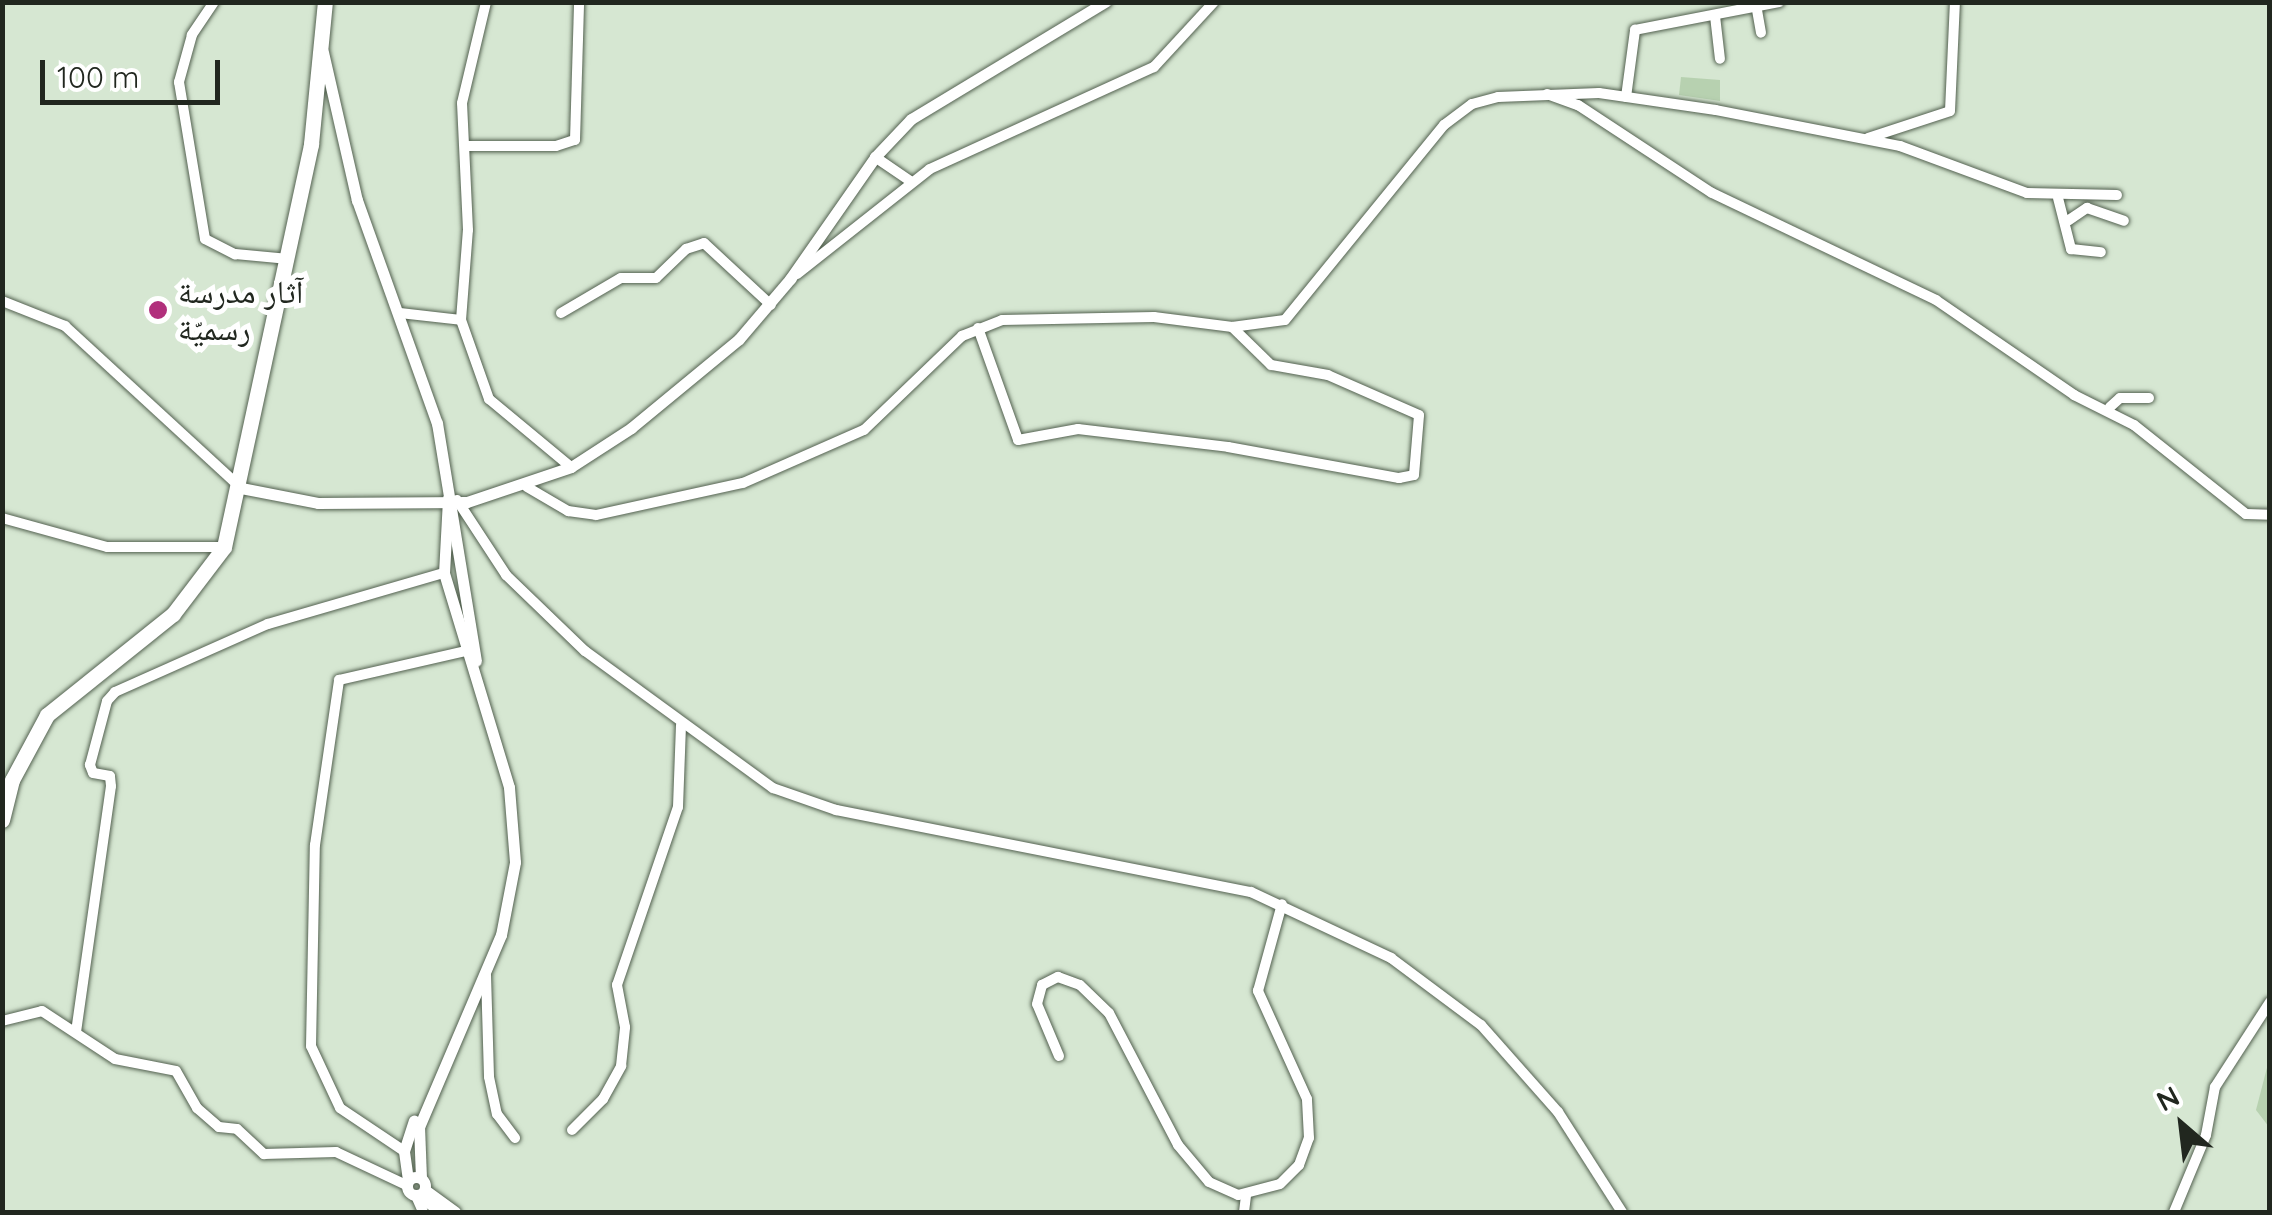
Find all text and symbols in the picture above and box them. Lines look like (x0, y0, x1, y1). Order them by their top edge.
scale bar (45, 40, 225, 102)
text: 100 m (57, 58, 139, 96)
place label: آثار مدرسة رسميّة (178, 273, 303, 348)
marker: آثار مدرسة رسميّة (147, 299, 169, 321)
north arrow (2132, 1075, 2232, 1175)
text: N (2150, 1078, 2185, 1118)

